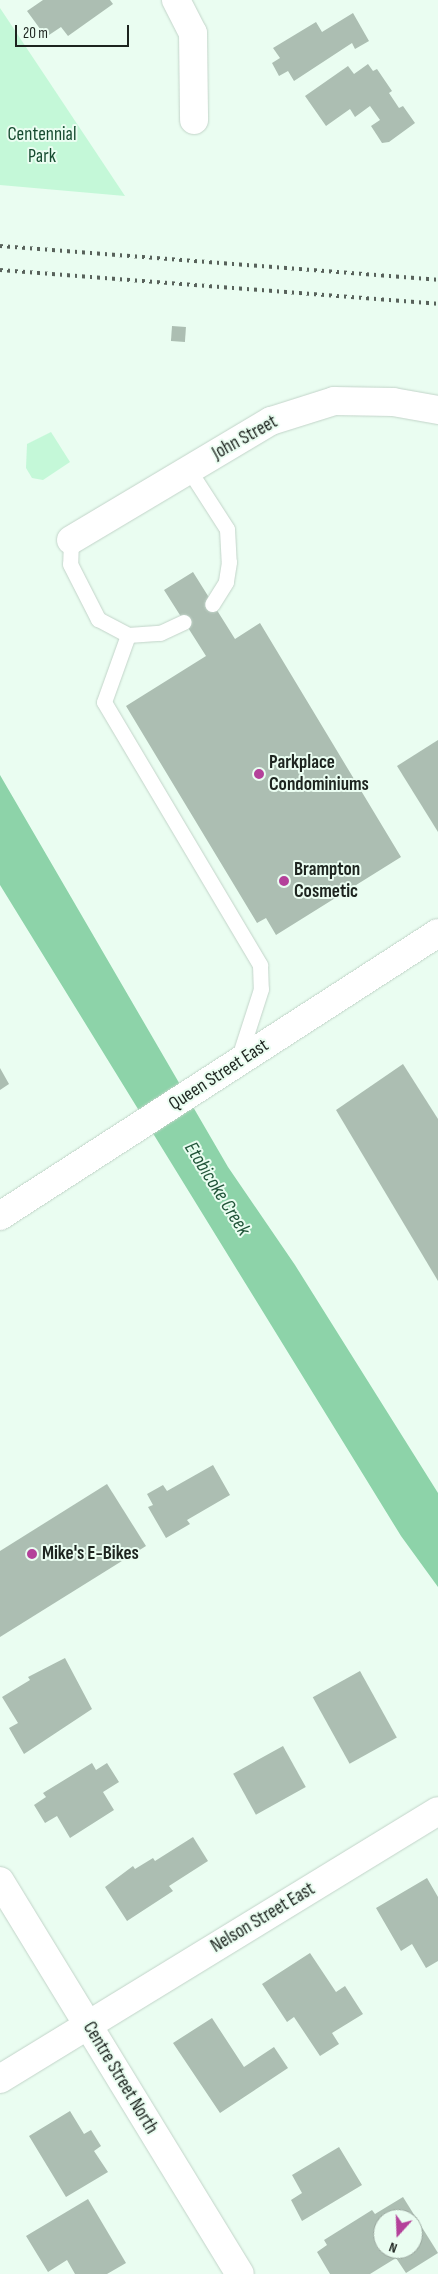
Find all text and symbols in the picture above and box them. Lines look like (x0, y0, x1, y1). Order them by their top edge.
scale bar (18, 15, 131, 47)
text: 20 m (23, 24, 48, 43)
park label: Centennial Park (8, 124, 76, 168)
street label: John Street (208, 411, 282, 465)
place label: Parkplace Condominiums (269, 752, 369, 796)
marker: Parkplace Condominiums (253, 768, 265, 780)
place label: Brampton Cosmetic (294, 859, 360, 903)
marker: Brampton Cosmetic (278, 875, 290, 887)
street label: Queen Street East (165, 1034, 273, 1116)
water label: Etobicoke Creek (179, 1138, 255, 1240)
place label: Mike's E-Bikes (42, 1543, 139, 1565)
marker: Mike's E-Bikes (26, 1548, 38, 1560)
street label: Nelson Street East (207, 1878, 319, 1958)
street label: Centre Street North (78, 2018, 162, 2138)
north arrow (373, 2209, 423, 2259)
text: N (387, 2238, 399, 2257)

